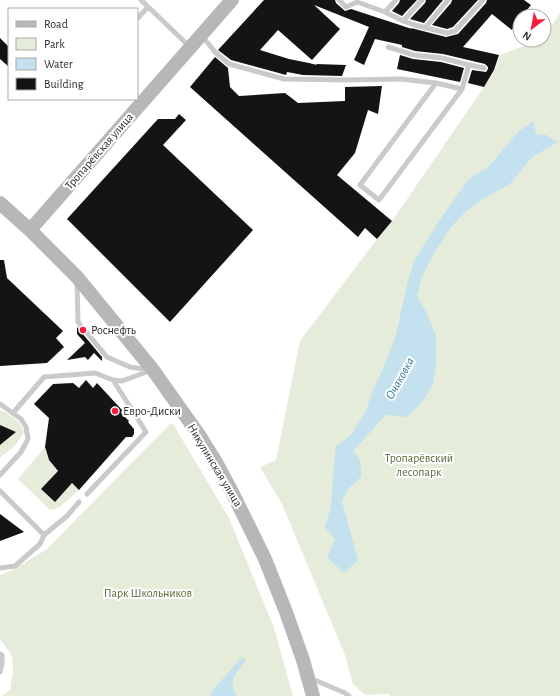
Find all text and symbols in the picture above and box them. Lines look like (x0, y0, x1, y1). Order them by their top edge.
legend (8, 8, 138, 100)
north arrow (512, 8, 552, 48)
text: Road (44, 18, 68, 30)
text: N (521, 29, 533, 43)
text: Park (44, 38, 65, 50)
text: Water (44, 58, 73, 70)
text: Building (44, 78, 84, 90)
street label: Тропарёвская улица (63, 110, 136, 192)
place label: Роснефть (91, 324, 136, 336)
marker: Роснефть (78, 325, 88, 335)
water label: Очаковка (384, 355, 417, 402)
place label: Евро-Диски (123, 405, 181, 417)
marker: Евро-Диски (110, 406, 120, 416)
street label: Никулинская улица (185, 421, 245, 510)
park label: Тропарёвский лесопарк (385, 452, 453, 478)
park label: Парк Школьников (104, 587, 193, 599)

